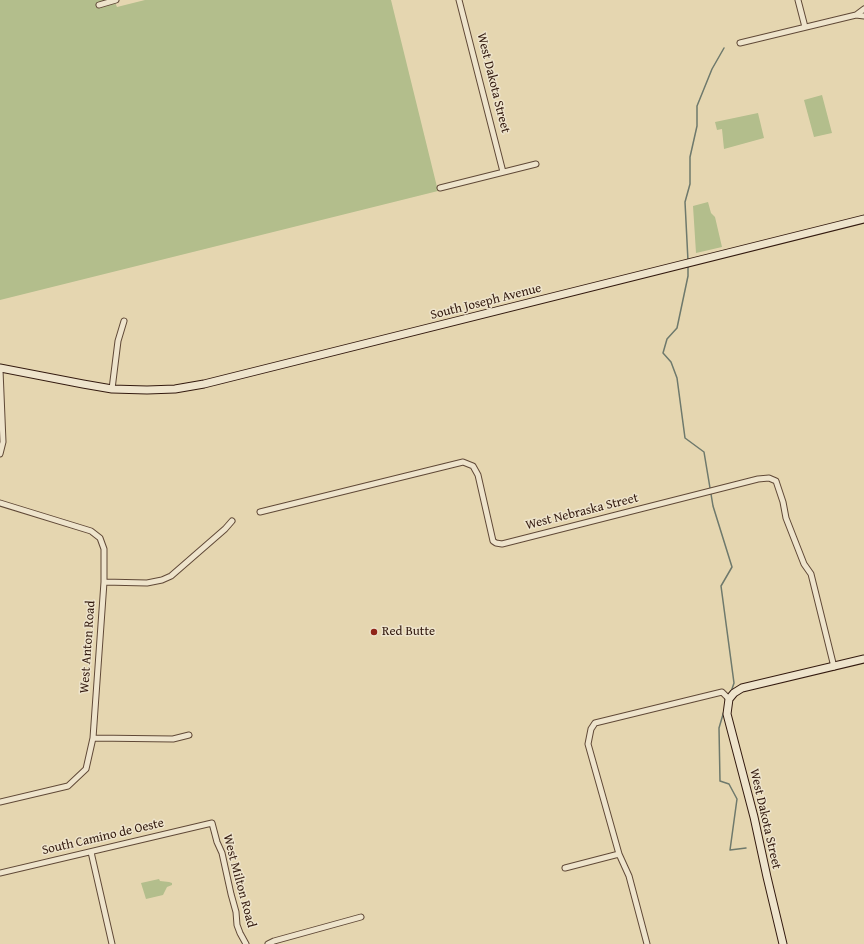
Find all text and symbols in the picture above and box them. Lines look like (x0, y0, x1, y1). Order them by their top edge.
street label: West Dakota Street (473, 31, 513, 135)
street label: South Joseph Avenue (429, 281, 543, 323)
street label: West Nebraska Street (524, 490, 640, 534)
street label: West Anton Road (77, 600, 99, 694)
place label: Red Butte (382, 624, 435, 640)
marker: Red Butte (369, 627, 379, 637)
street label: West Dakota Street (746, 767, 784, 871)
street label: South Camino de Oeste (40, 815, 166, 859)
street label: West Milton Road (219, 833, 259, 929)

